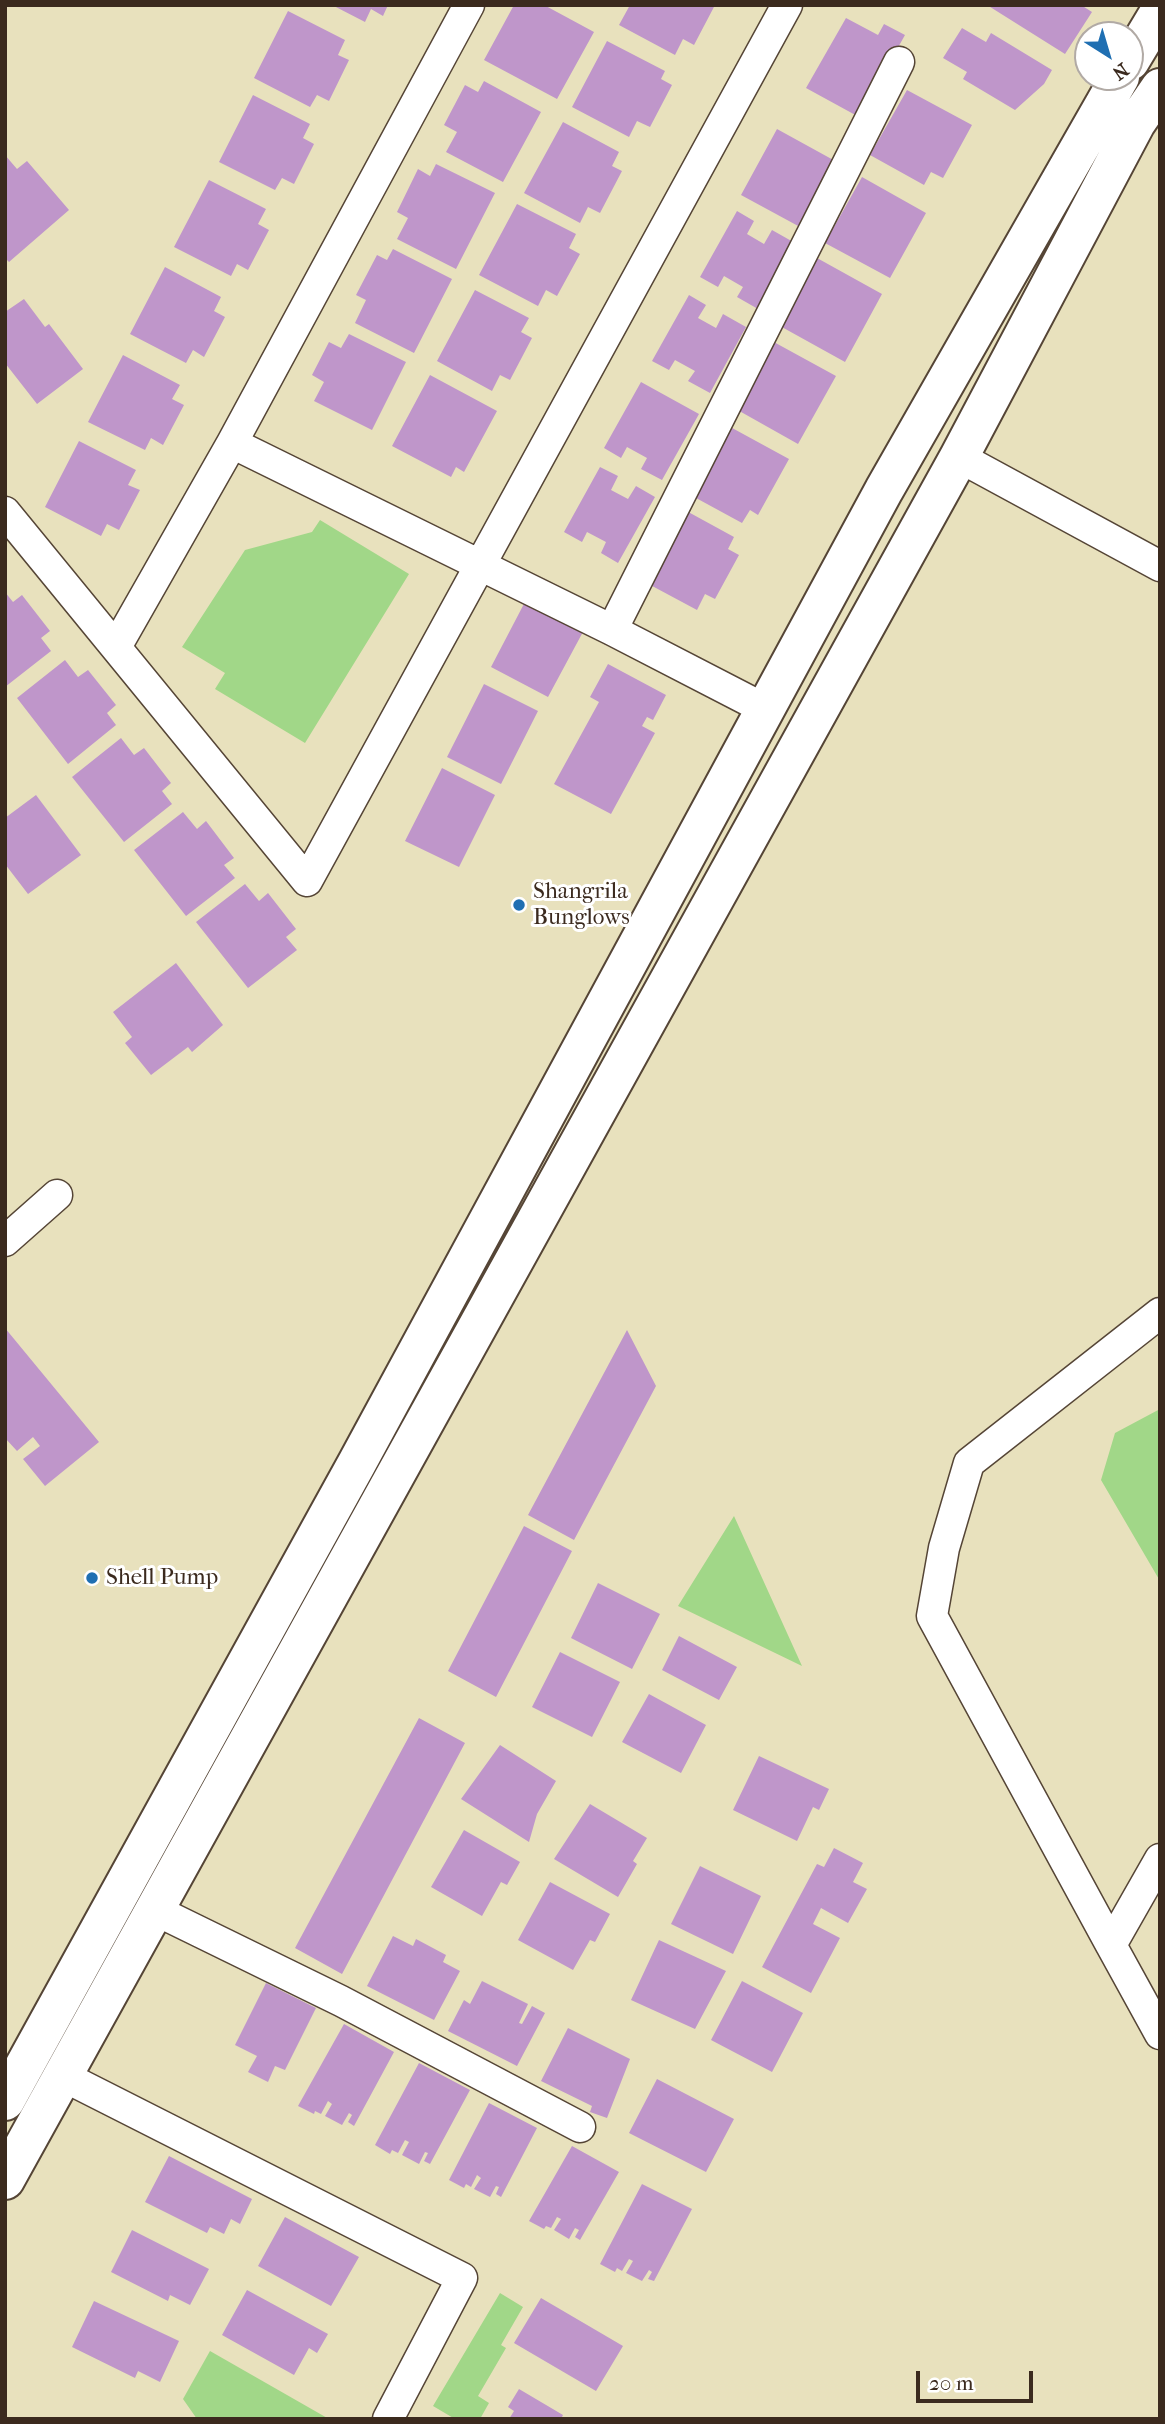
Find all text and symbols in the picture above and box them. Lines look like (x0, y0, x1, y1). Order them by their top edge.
north arrow (1074, 21, 1144, 91)
text: N (1108, 58, 1133, 84)
place label: Shangrila Bunglows (533, 878, 630, 932)
marker: Shangrila Bunglows (511, 897, 527, 913)
place label: Shell Pump (106, 1564, 218, 1592)
marker: Shell Pump (84, 1570, 100, 1586)
scale bar (920, 2358, 1037, 2402)
text: 20 m (929, 2371, 973, 2395)

